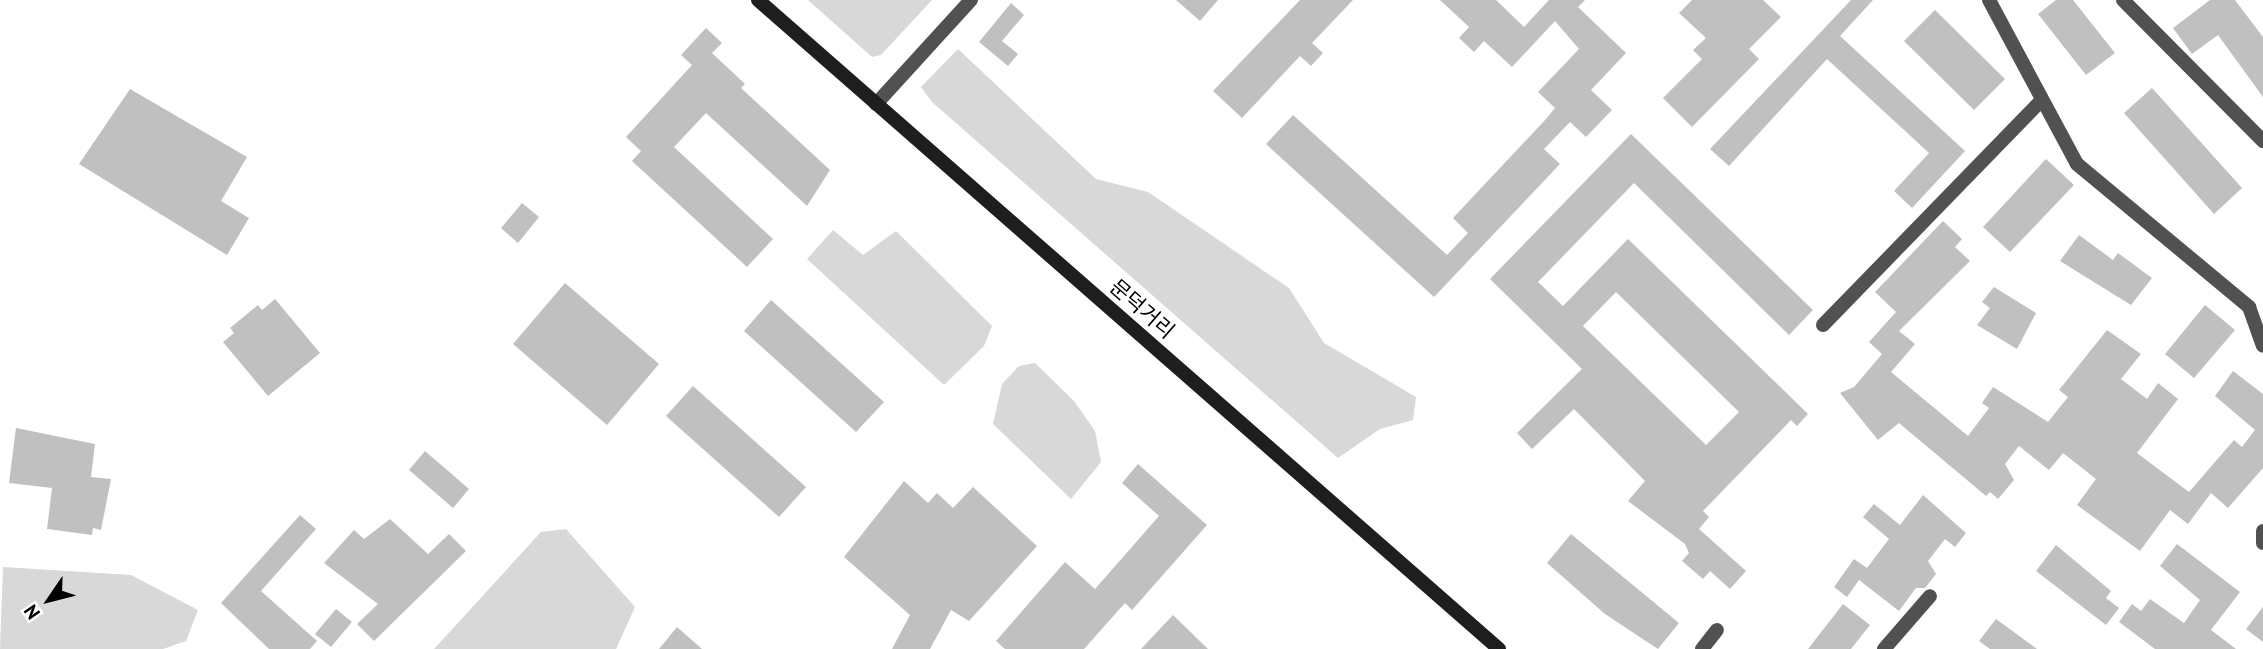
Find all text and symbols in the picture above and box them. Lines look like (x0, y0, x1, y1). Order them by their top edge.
street label: 문덕거리 (1105, 274, 1179, 344)
north arrow (14, 565, 84, 635)
text: N (18, 600, 45, 624)

